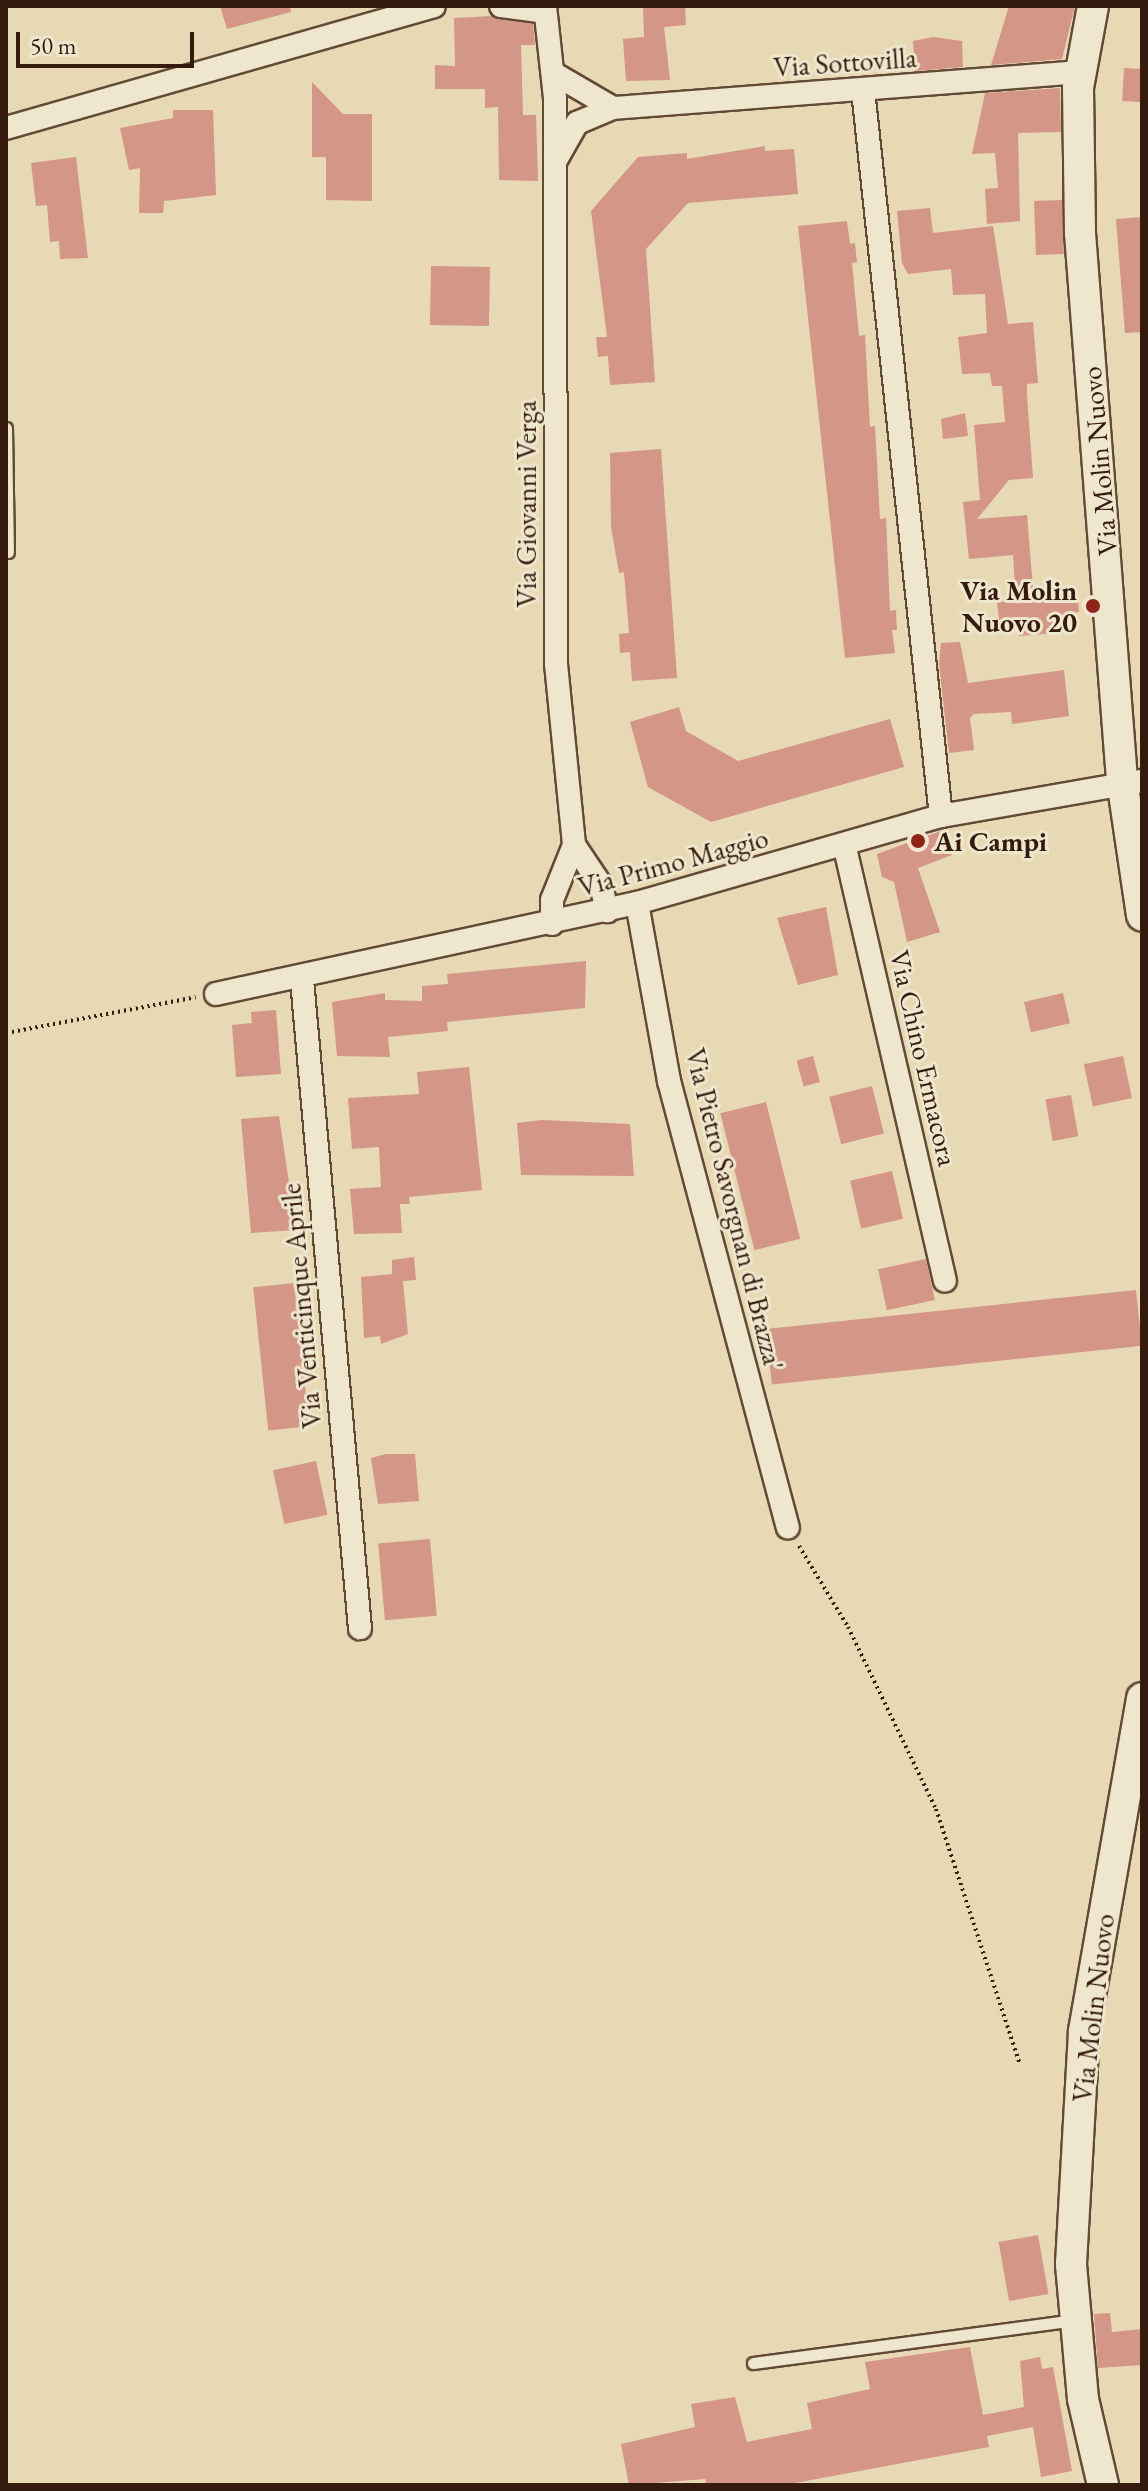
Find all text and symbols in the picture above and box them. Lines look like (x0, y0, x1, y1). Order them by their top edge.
scale bar (20, 16, 198, 66)
text: 50 m (30, 30, 77, 61)
street label: Via Sottovilla (772, 40, 918, 84)
street label: Via Molin Nuovo (1074, 365, 1124, 557)
street label: Via Giovanni Verga (509, 400, 543, 608)
place label: Via Molin Nuovo 20 (960, 573, 1077, 639)
marker: Via Molin Nuovo 20 (1084, 597, 1102, 615)
street label: Via Primo Maggio (574, 820, 772, 904)
place label: Ai Campi (934, 824, 1047, 858)
marker: Ai Campi (909, 832, 927, 850)
street label: Via Chino Ermacora (883, 947, 965, 1169)
street label: Via Pietro Savorgnan di Brazza' (679, 1045, 791, 1373)
street label: Via Venticinque Aprile (274, 1182, 328, 1430)
street label: Via Molin Nuovo (1065, 1912, 1121, 2104)

